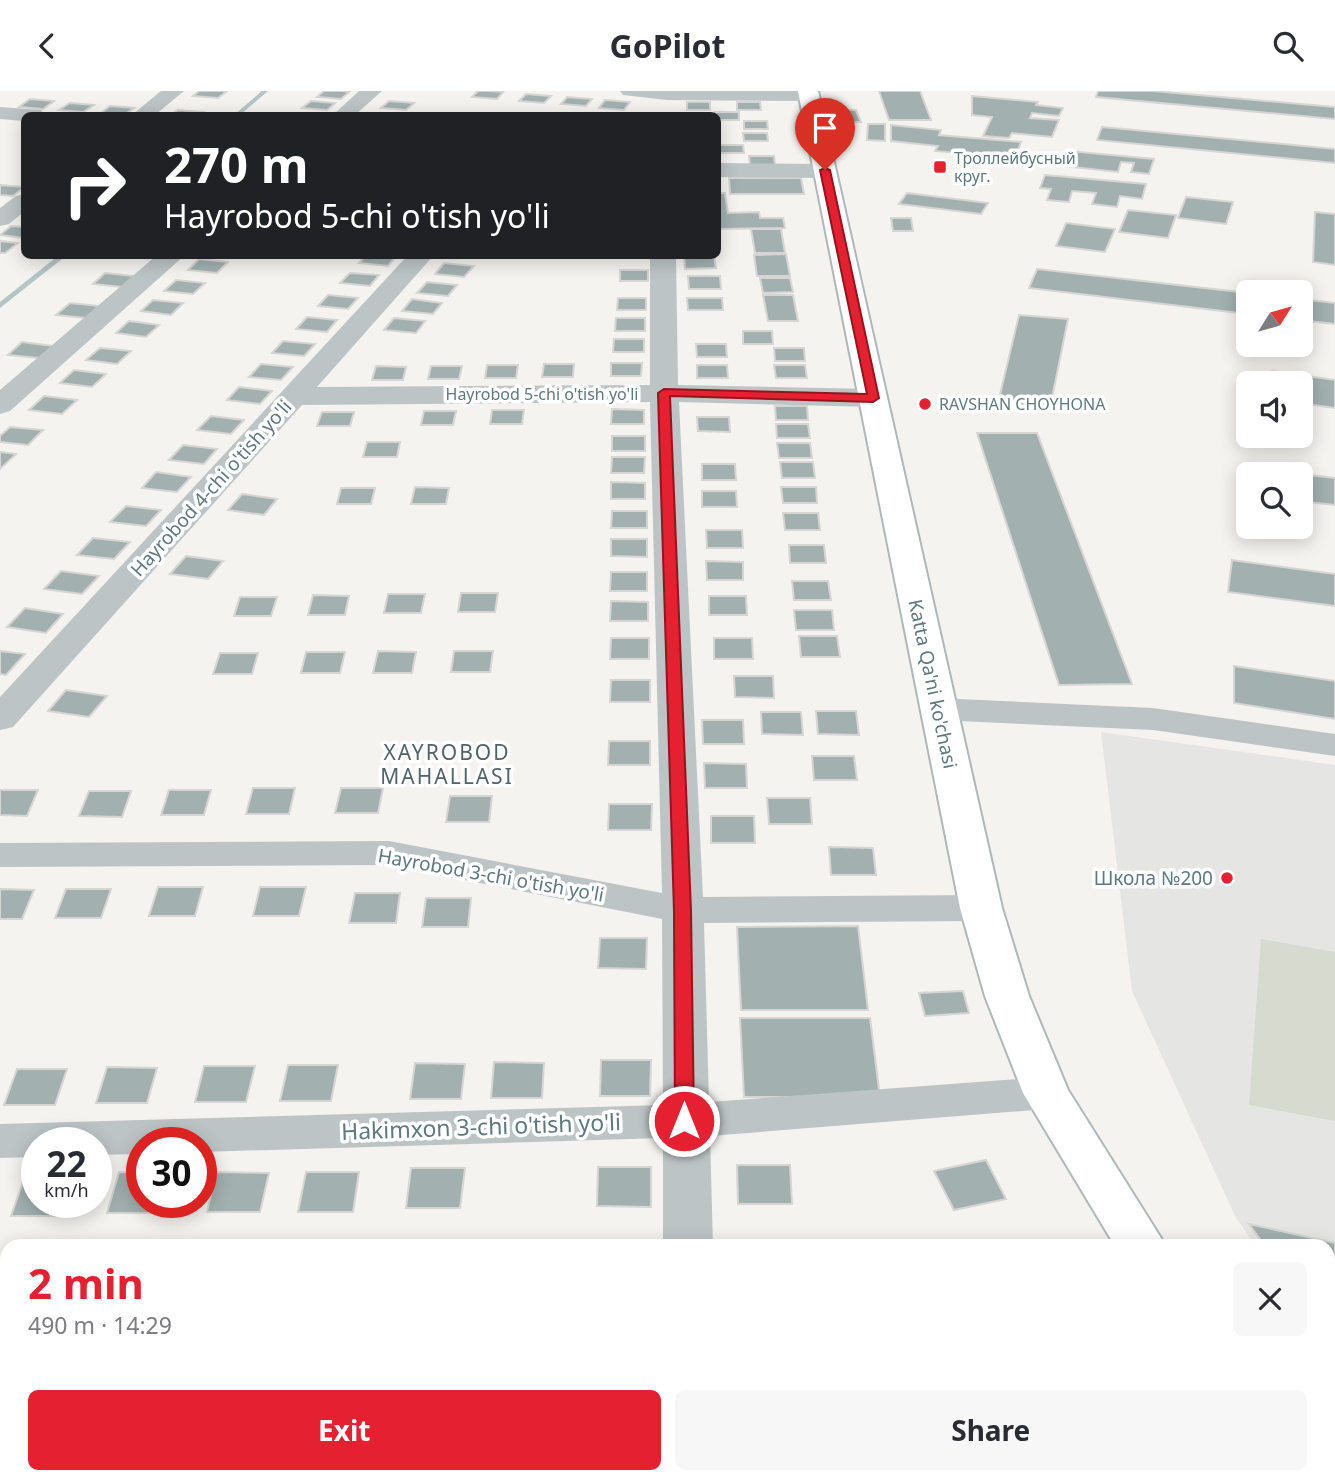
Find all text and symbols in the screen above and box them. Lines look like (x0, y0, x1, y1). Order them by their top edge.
text: GoPilot (609, 24, 726, 67)
icon: back (28, 27, 66, 65)
icon: search (1269, 27, 1307, 65)
pin (795, 98, 855, 170)
icon: arrive (806, 109, 844, 147)
text: 270 m (164, 131, 309, 197)
icon: right (49, 140, 140, 231)
place label: Троллейбусный круг. (954, 147, 1076, 187)
marker: Троллейбусный круг. (932, 159, 948, 175)
text: Hayrobod 5-chi o'tish yo'li (164, 194, 550, 237)
north arrow (1236, 280, 1312, 357)
map controls (1236, 280, 1313, 539)
button: sound (1236, 371, 1313, 448)
street label: Hayrobod 5-chi o'tish yo'li (446, 383, 638, 405)
place label: RAVSHAN CHOYHONA (939, 393, 1106, 415)
street label: Hayrobod 4-chi o'tish yo'li (125, 394, 297, 582)
marker: RAVSHAN CHOYHONA (917, 396, 933, 412)
button: search (1236, 462, 1313, 539)
street label: Katta Qa'ni ko'chasi (902, 597, 964, 771)
district label: XAYROBOD MAHALLASI (380, 738, 514, 790)
street label: Hayrobod 3-chi o'tish yo'li (376, 842, 606, 908)
place label: Школа №200 (1094, 865, 1213, 891)
marker: Школа №200 (1219, 870, 1235, 886)
position arrow (647, 1084, 721, 1158)
street label: Hakimxon 3-chi o'tish yo'li (340, 1105, 621, 1147)
speed limit sign: 30 (126, 1127, 217, 1218)
text: 22 (46, 1140, 87, 1187)
text: km/h (44, 1178, 89, 1202)
text: 2 min (28, 1254, 144, 1311)
button: close (1233, 1262, 1307, 1336)
text: 490 m · 14:29 (28, 1309, 172, 1341)
button: Exit (28, 1390, 661, 1470)
button: Share (675, 1390, 1307, 1470)

